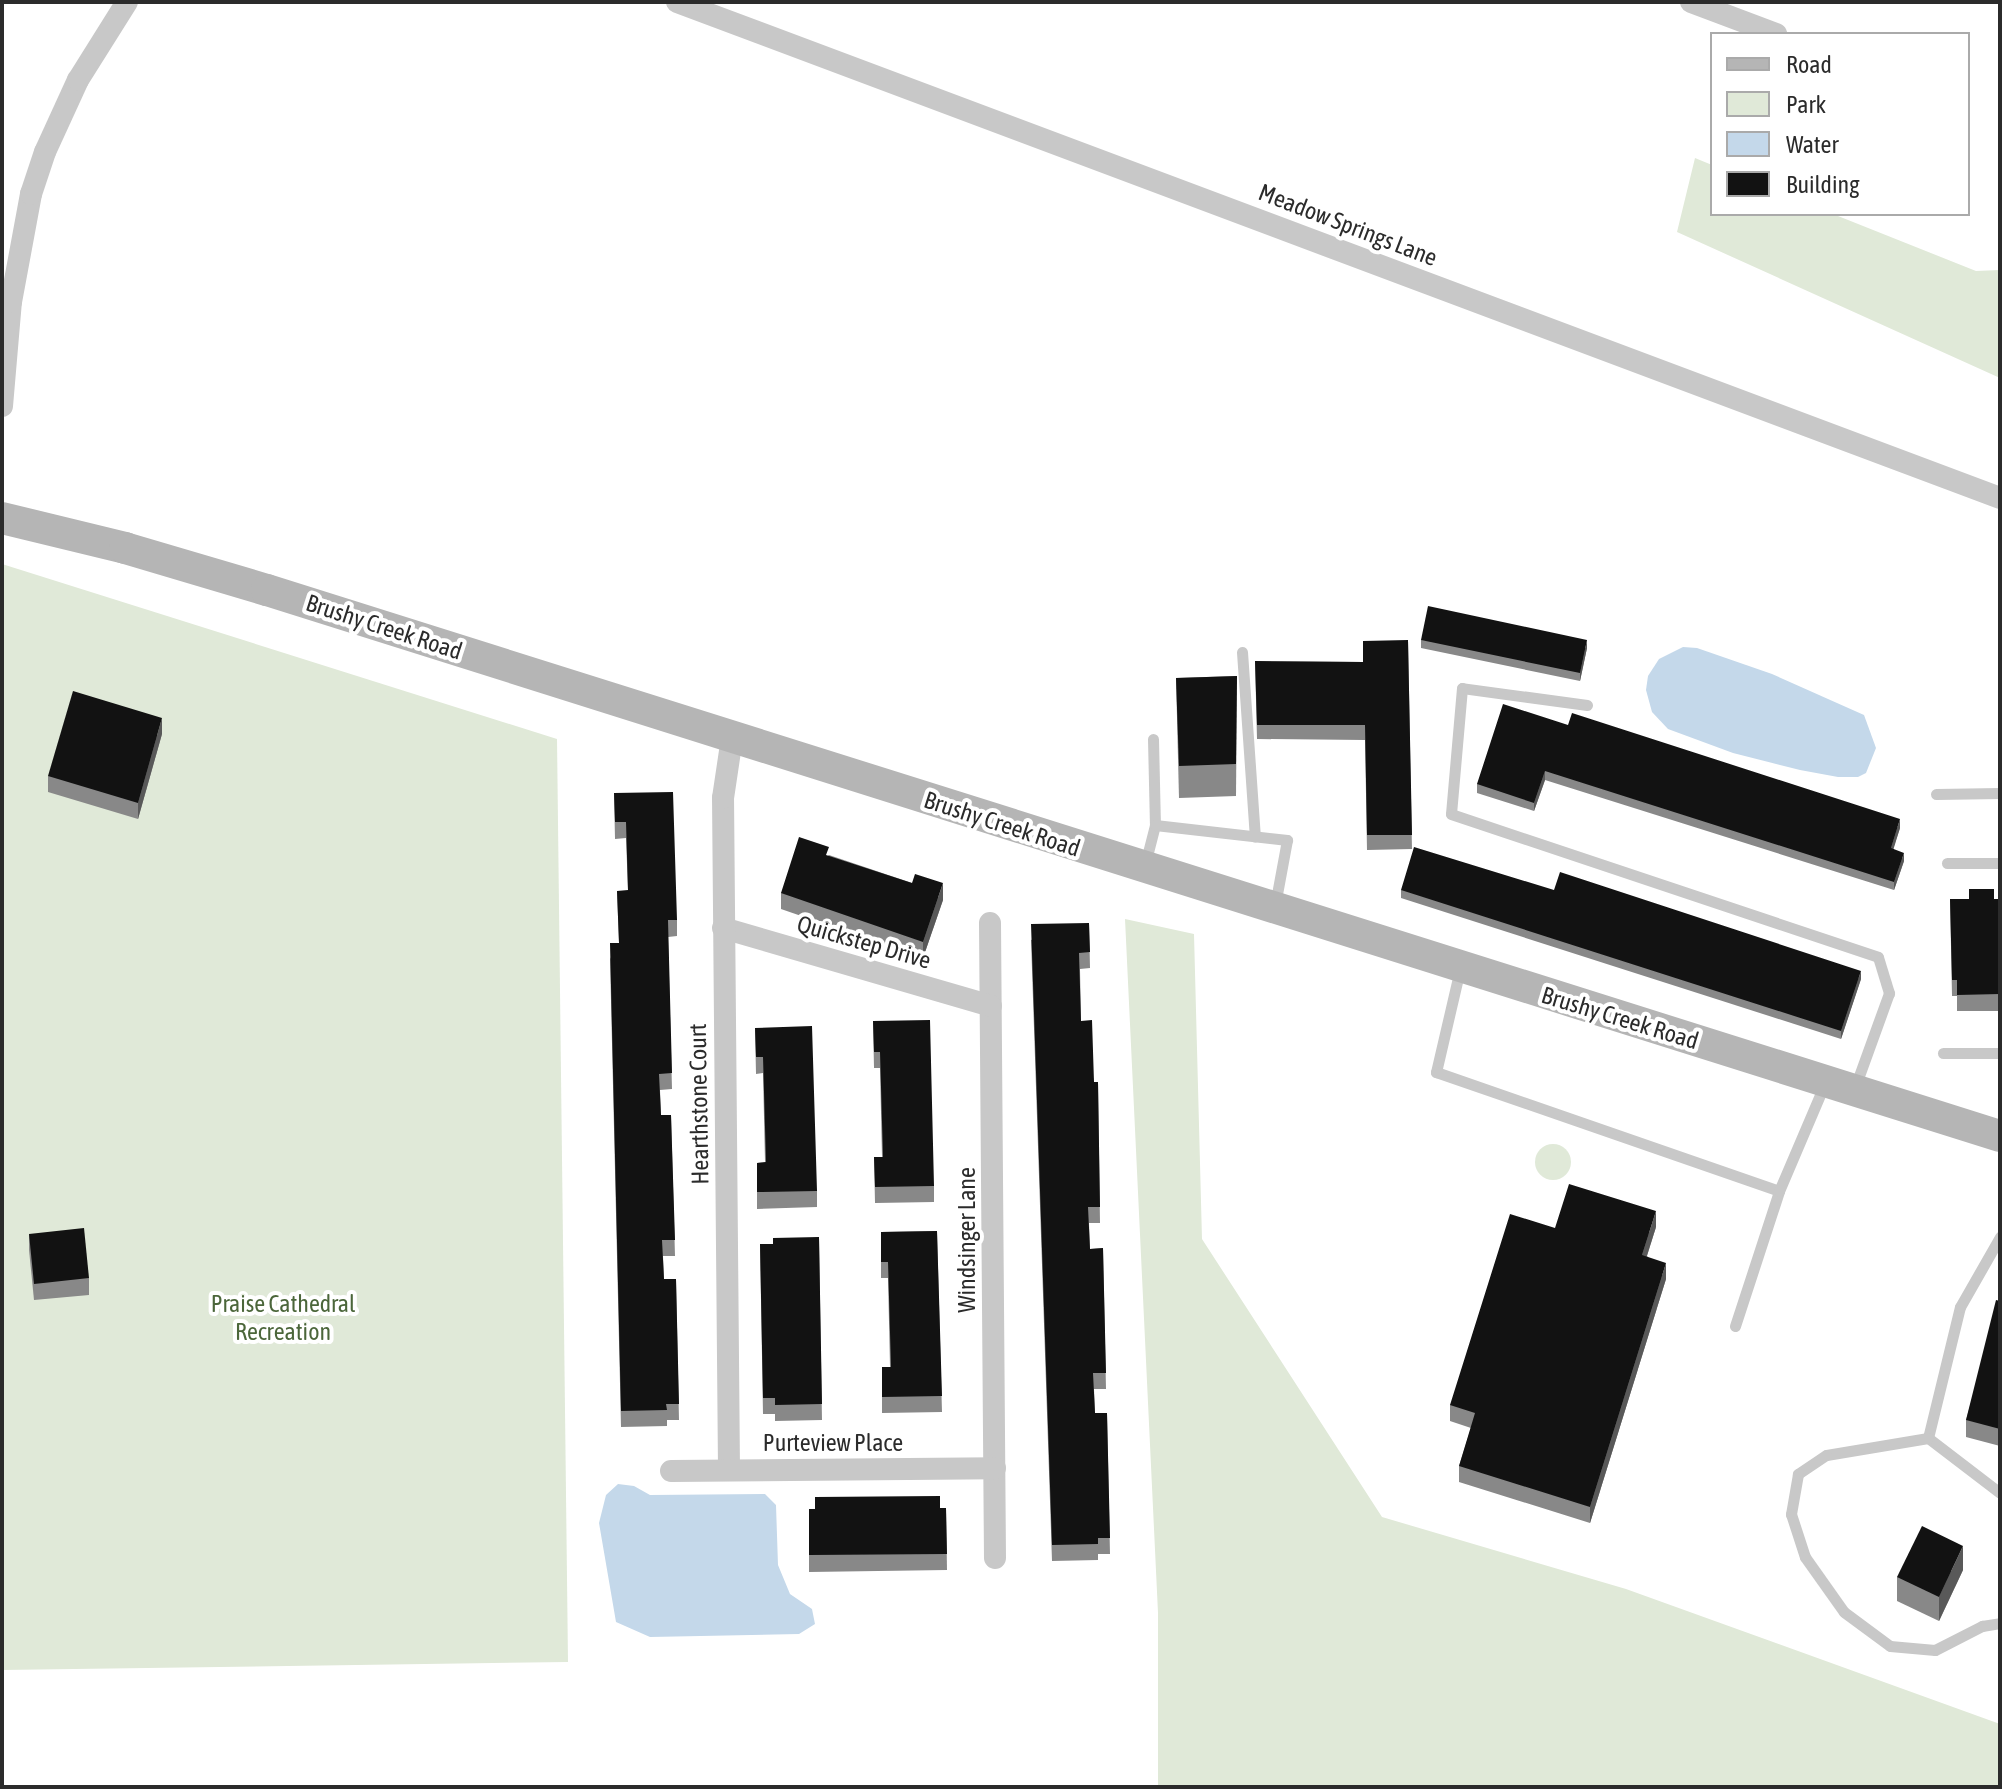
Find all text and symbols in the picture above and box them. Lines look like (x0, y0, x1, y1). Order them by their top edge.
legend (1710, 32, 1970, 216)
text: Road (1786, 51, 1832, 78)
text: Park (1786, 91, 1826, 118)
text: Water (1786, 131, 1839, 158)
text: Building (1786, 171, 1859, 198)
street label: Meadow Springs Lane (1255, 178, 1441, 272)
street label: Brushy Creek Road (302, 588, 466, 666)
street label: Brushy Creek Road (920, 785, 1084, 863)
street label: Quickstep Drive (794, 909, 934, 975)
street label: Brushy Creek Road (1538, 980, 1702, 1056)
street label: Hearthstone Court (683, 1023, 715, 1185)
street label: Windsinger Lane (953, 1167, 981, 1313)
park label: Praise Cathedral Recreation (211, 1290, 355, 1346)
street label: Purteview Place (763, 1429, 903, 1457)

